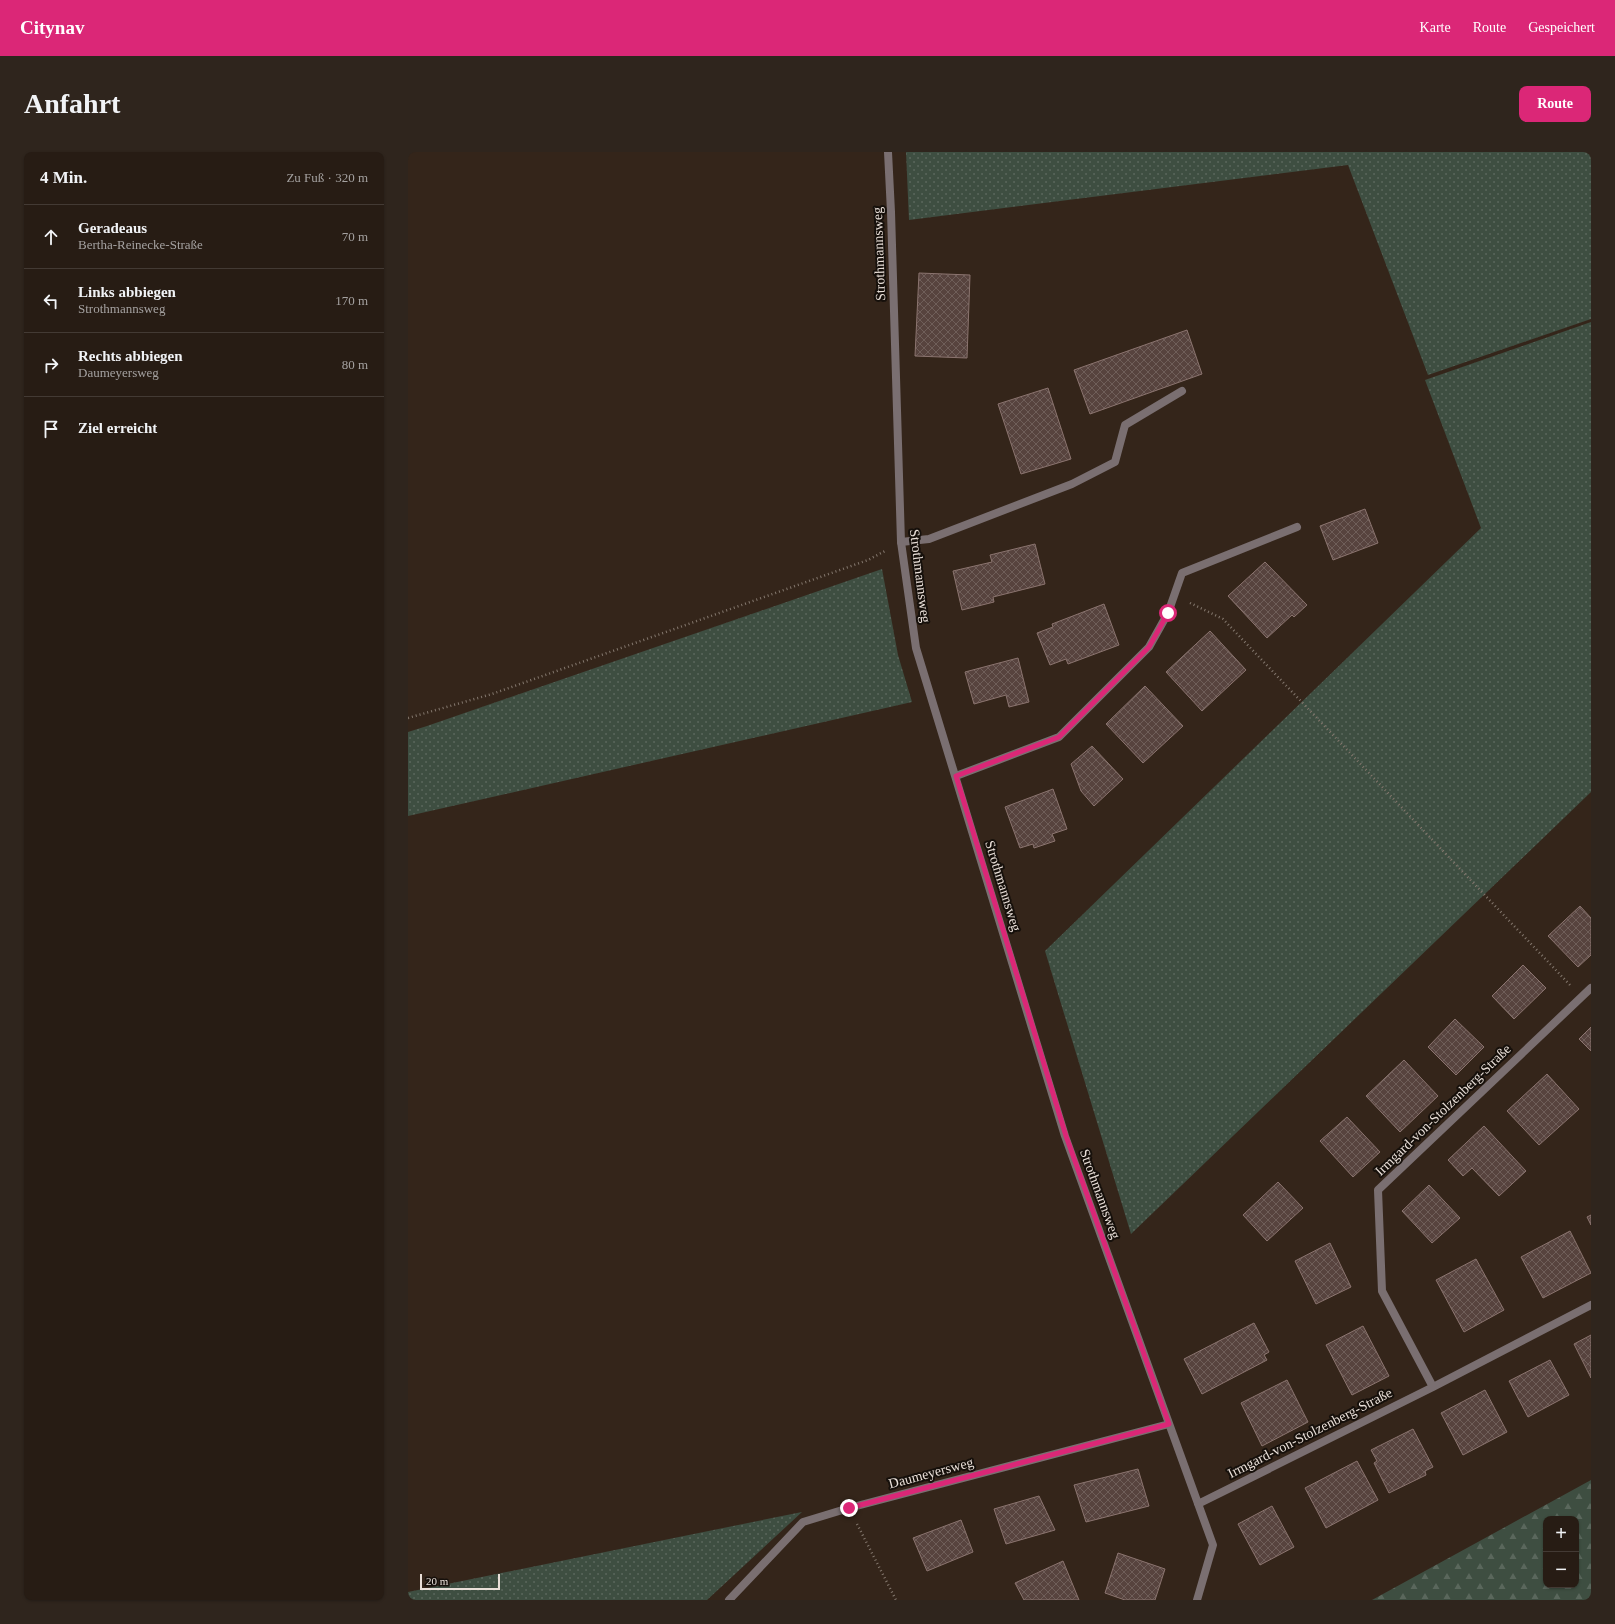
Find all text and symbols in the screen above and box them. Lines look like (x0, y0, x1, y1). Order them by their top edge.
text: Citynav (20, 17, 84, 38)
text: Karte (1420, 20, 1451, 35)
text: Route (1473, 20, 1506, 35)
text: Gespeichert (1528, 20, 1595, 35)
button: Route (1519, 86, 1591, 122)
text: Anfahrt (24, 88, 120, 119)
text: 4 Min. (40, 168, 87, 187)
text: Zu Fuß · 320 m (286, 170, 368, 185)
street label: Strothmannsweg (870, 207, 888, 301)
text: Geradeaus (78, 220, 147, 236)
icon: ahead (40, 226, 62, 248)
text: 70 m (342, 229, 368, 244)
text: Bertha-Reinecke-Straße (78, 237, 203, 252)
text: Links abbiegen (78, 284, 176, 300)
icon: left (40, 290, 62, 312)
text: 170 m (335, 293, 368, 308)
text: Strothmannsweg (78, 301, 165, 316)
text: Rechts abbiegen (78, 348, 183, 364)
icon: right (40, 354, 62, 376)
text: 80 m (342, 357, 368, 372)
text: Daumeyersweg (78, 365, 159, 380)
icon: arrive (40, 418, 62, 440)
text: Ziel erreicht (78, 420, 157, 436)
street label: Strothmannsweg (907, 528, 933, 624)
route start (1159, 604, 1177, 622)
street label: Strothmannsweg (982, 839, 1024, 933)
street label: Irmgard-von-Stolzenberg-Straße (1372, 1041, 1514, 1179)
street label: Strothmannsweg (1077, 1147, 1123, 1241)
street label: Irmgard-von-Stolzenberg-Straße (1225, 1385, 1395, 1481)
street label: Daumeyersweg (887, 1454, 975, 1492)
route end (840, 1499, 858, 1517)
map controls (1543, 1516, 1579, 1588)
button: + (1543, 1516, 1579, 1552)
button: − (1543, 1552, 1579, 1588)
scale bar (420, 1572, 500, 1591)
text: 20 m (426, 1575, 448, 1587)

